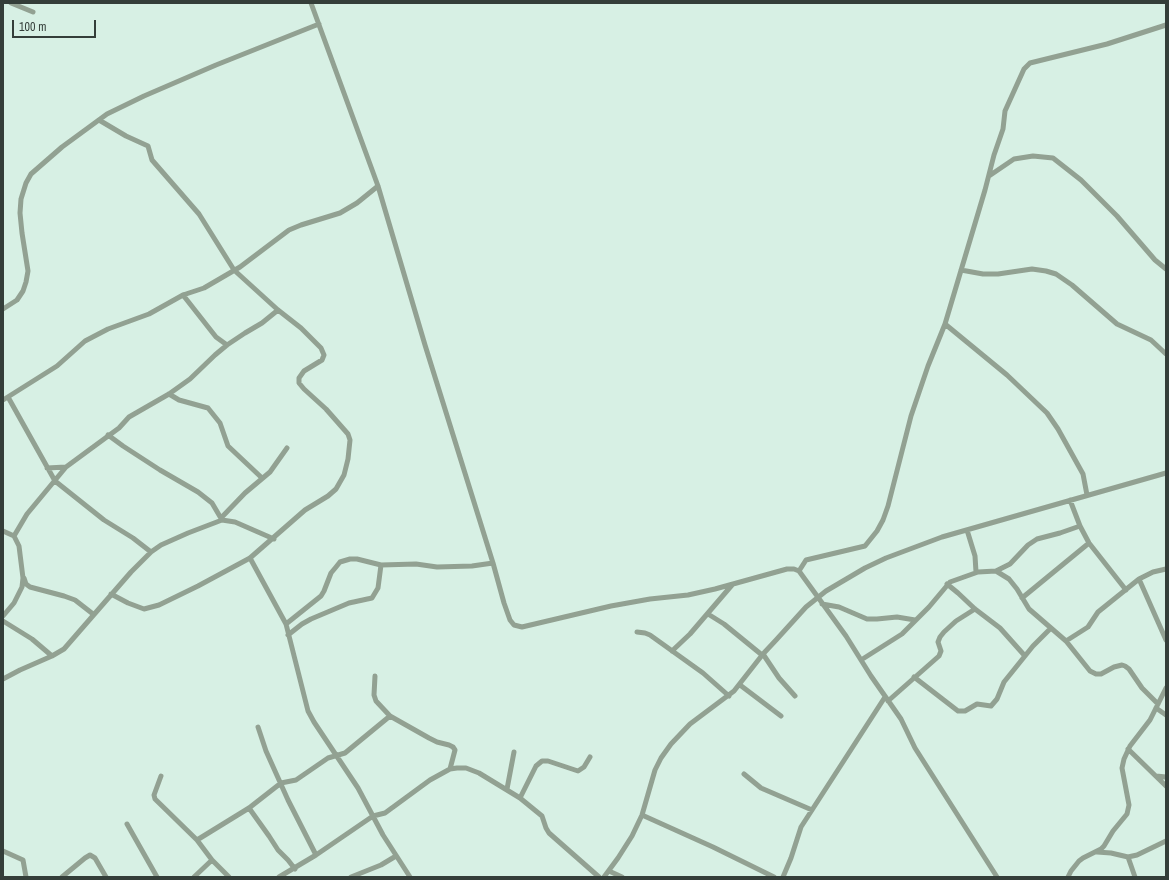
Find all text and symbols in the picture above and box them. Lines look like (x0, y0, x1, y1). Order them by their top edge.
scale bar (14, 12, 98, 38)
text: 100 m (19, 19, 46, 35)

